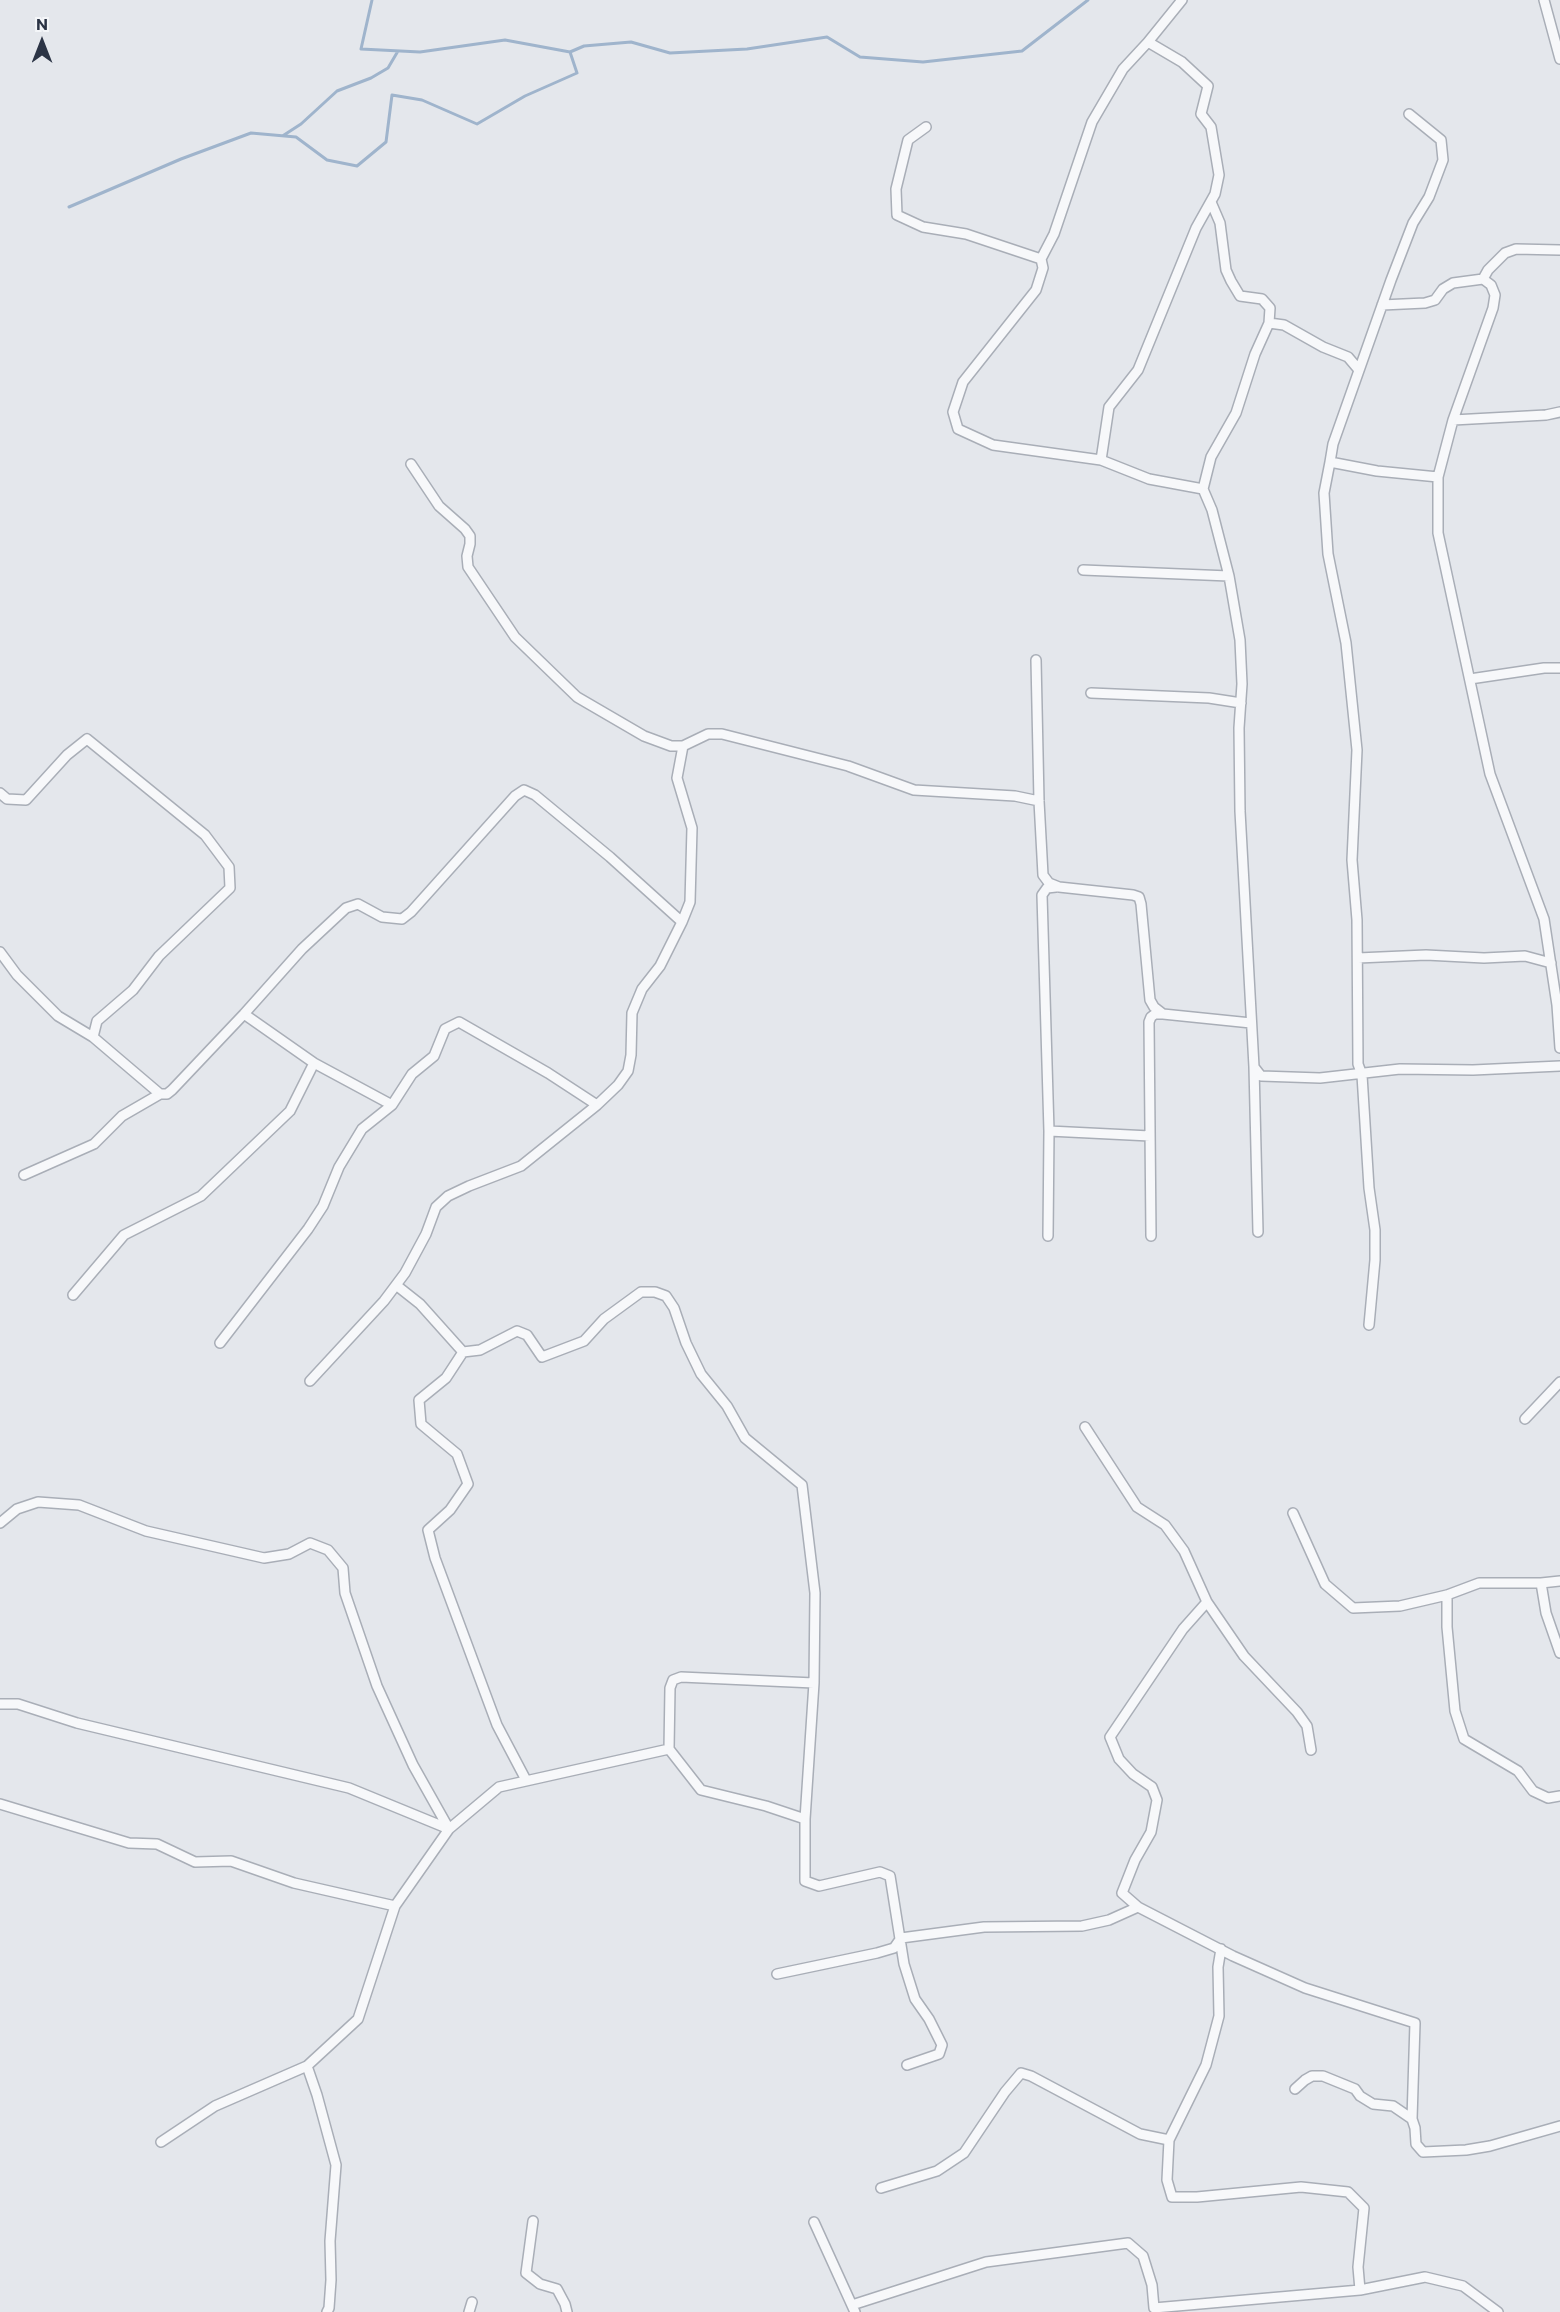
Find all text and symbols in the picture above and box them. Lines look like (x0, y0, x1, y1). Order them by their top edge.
north arrow (12, 12, 72, 72)
text: N (36, 14, 48, 33)

